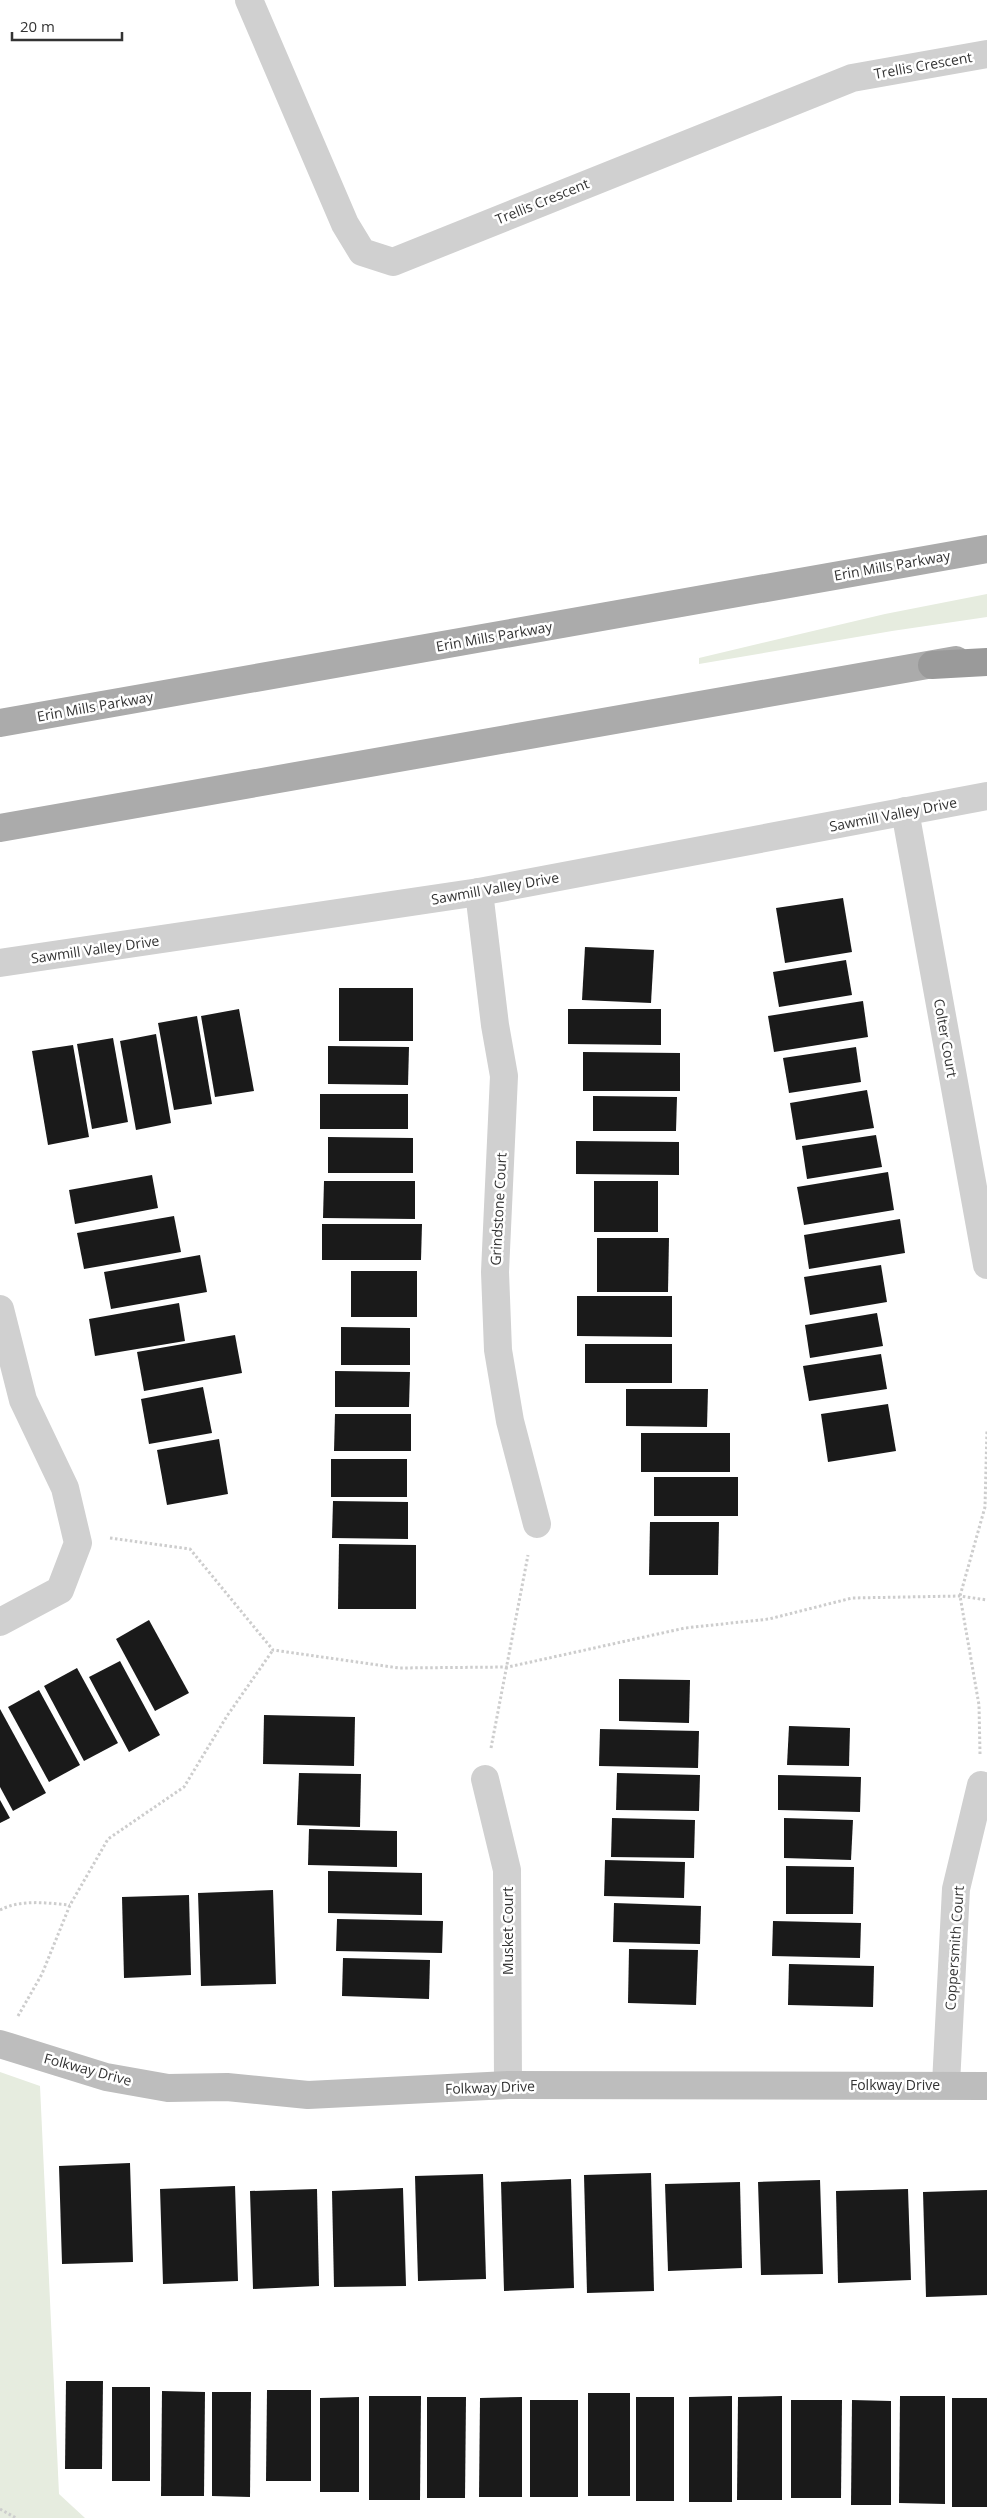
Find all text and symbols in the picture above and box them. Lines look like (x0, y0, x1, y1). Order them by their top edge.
scale bar (12, 10, 122, 42)
text: 20 m (20, 16, 55, 36)
street label: Trellis Crescent (872, 47, 974, 83)
street label: Trellis Crescent (492, 174, 592, 228)
street label: Erin Mills Parkway (832, 545, 953, 585)
street label: Erin Mills Parkway (434, 616, 555, 656)
street label: Erin Mills Parkway (35, 686, 156, 726)
street label: Sawmill Valley Drive (828, 792, 958, 836)
street label: Sawmill Valley Drive (430, 867, 561, 909)
street label: Sawmill Valley Drive (30, 931, 161, 967)
street label: Colter Court (930, 997, 962, 1079)
street label: Grindstone Court (486, 1152, 510, 1266)
street label: Coppersmith Court (940, 1885, 968, 2011)
street label: Musket Court (498, 1887, 517, 1975)
street label: Folkway Drive (42, 2048, 134, 2090)
street label: Folkway Drive (850, 2075, 940, 2094)
street label: Folkway Drive (445, 2076, 535, 2098)

